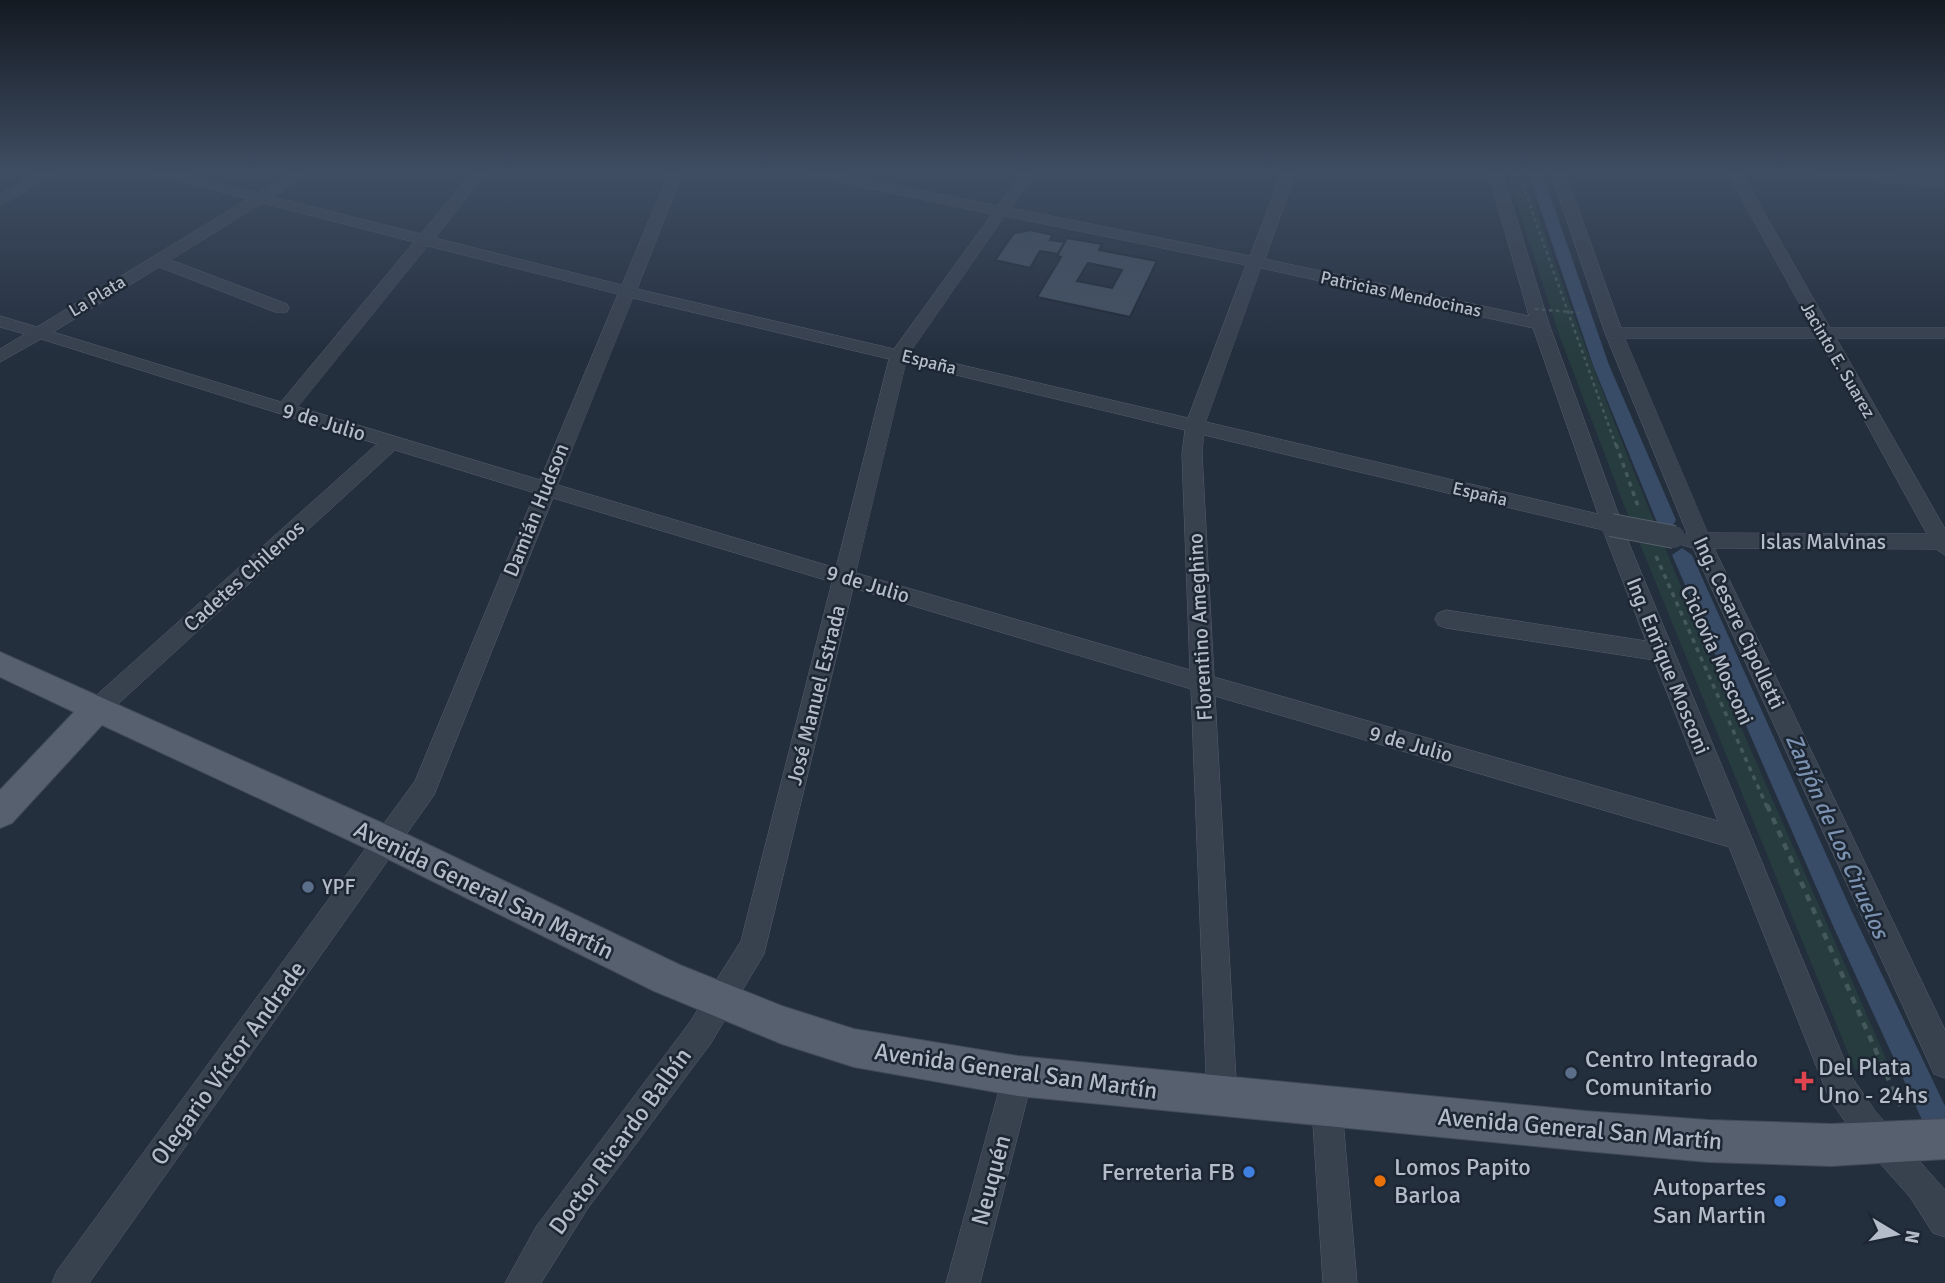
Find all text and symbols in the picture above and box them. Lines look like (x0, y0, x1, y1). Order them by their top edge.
street label: Patricias Mendocinas (1319, 266, 1484, 322)
street label: La Plata (65, 271, 129, 321)
street label: Jacinto E. Suarez (1796, 298, 1880, 422)
street label: España (899, 345, 959, 379)
street label: 9 de Julio (279, 397, 369, 447)
street label: Damián Hudson (497, 440, 575, 580)
street label: España (1450, 477, 1510, 511)
street label: Cadetes Chilenos (178, 515, 310, 637)
street label: Islas Malvinas (1760, 529, 1886, 555)
street label: Florentino Ameghino (1182, 532, 1218, 722)
street label: Ing. Cesare Cipolletti (1688, 533, 1790, 713)
street label: 9 de Julio (823, 559, 913, 609)
street label: Ing. Enrique Mosconi (1621, 574, 1715, 758)
street label: Ciclovía Mosconi (1675, 581, 1759, 729)
street label: José Manuel Estrada (781, 602, 851, 788)
street label: 9 de Julio (1366, 720, 1456, 768)
water label: Zanjón de Los Ciruelos (1779, 729, 1896, 945)
street label: Avenida General San Martín (349, 814, 619, 966)
place label: YPF (322, 874, 355, 900)
marker: YPF (300, 879, 316, 895)
street label: Olegario Víctor Andrade (144, 955, 312, 1171)
street label: Avenida General San Martín (873, 1036, 1159, 1106)
street label: Doctor Ricardo Balbín (542, 1042, 698, 1240)
place label: Centro Integrado Comunitario (1585, 1044, 1758, 1102)
place label: Del Plata Uno - 24hs (1818, 1052, 1928, 1110)
marker: Centro Integrado Comunitario (1563, 1065, 1579, 1081)
marker: Del Plata Uno - 24hs (1796, 1073, 1812, 1089)
street label: Avenida General San Martín (1437, 1102, 1723, 1156)
street label: Neuquén (965, 1132, 1017, 1228)
place label: Lomos Papito Barloa (1394, 1152, 1531, 1210)
place label: Ferreteria FB (1102, 1157, 1235, 1187)
marker: Ferreteria FB (1241, 1164, 1257, 1180)
place label: Autopartes San Martin (1653, 1172, 1766, 1230)
marker: Lomos Papito Barloa (1372, 1173, 1388, 1189)
marker: Autopartes San Martin (1772, 1193, 1788, 1209)
north arrow (1861, 1199, 1931, 1269)
text: N (1899, 1228, 1925, 1245)

